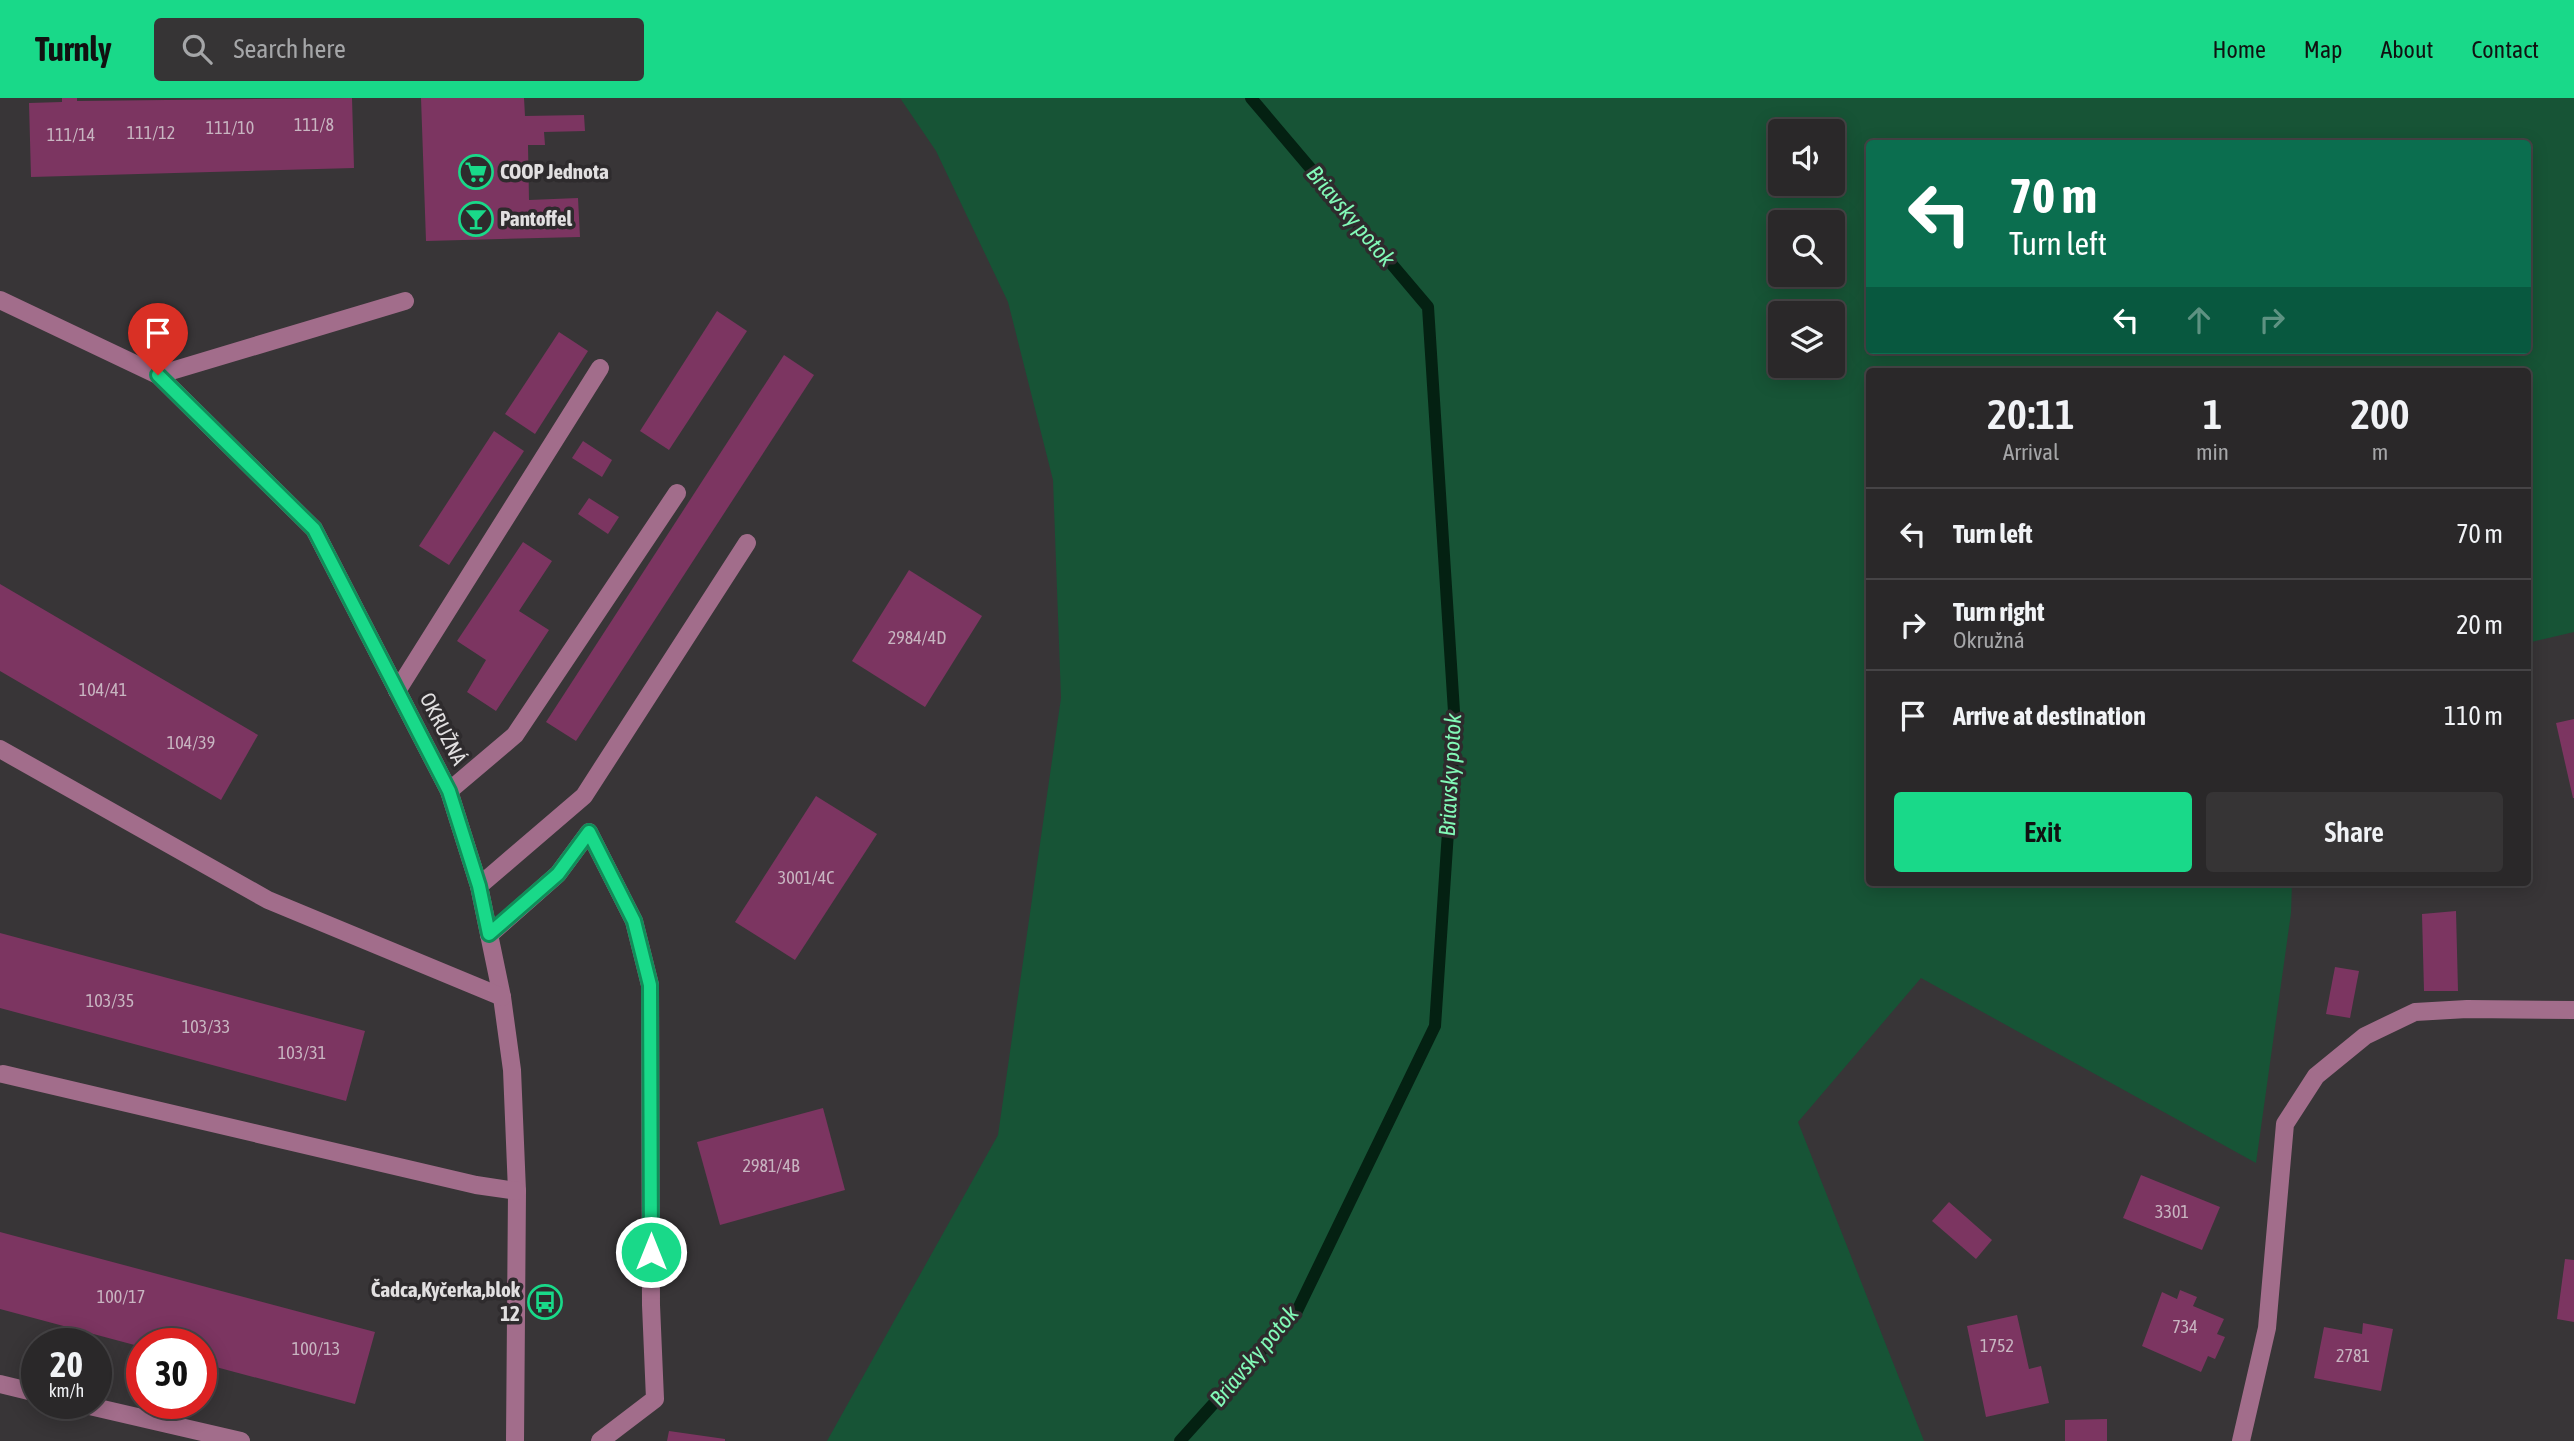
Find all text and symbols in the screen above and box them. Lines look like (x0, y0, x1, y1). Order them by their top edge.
search box (154, 18, 644, 81)
text: Turnly (35, 30, 112, 68)
icon: search (178, 30, 216, 68)
text: Search here (234, 34, 346, 64)
text: Home (2212, 36, 2266, 63)
text: Map (2304, 36, 2342, 63)
text: About (2380, 36, 2433, 63)
text: Contact (2471, 36, 2539, 63)
house number: 111/8 (294, 114, 334, 135)
house number: 111/10 (206, 117, 254, 138)
map controls (1768, 119, 1845, 378)
button: sound (1768, 119, 1845, 196)
house number: 111/12 (127, 122, 175, 143)
house number: 111/14 (47, 124, 95, 145)
supermarket icon: COOP Jednota (457, 153, 495, 191)
place label: COOP Jednota (500, 159, 609, 183)
water label: Briavsky potok (1301, 161, 1401, 272)
text: 70 m (2009, 167, 2097, 223)
icon: left (1894, 168, 1985, 259)
bar icon: Pantoffel (457, 200, 495, 238)
place label: Pantoffel (500, 206, 572, 230)
button: search (1768, 210, 1845, 287)
text: Turn left (2009, 225, 2107, 262)
button: layers (1768, 301, 1845, 378)
icon: left (2107, 301, 2145, 339)
icon: ahead (2180, 301, 2218, 339)
icon: right (2253, 301, 2291, 339)
pin (128, 303, 188, 375)
icon: arrive (139, 314, 177, 352)
text: 20:11 (1987, 390, 2075, 438)
text: 1 (2203, 390, 2222, 438)
text: 200 (2350, 390, 2410, 438)
text: Arrival (2003, 439, 2059, 465)
text: min (2196, 439, 2229, 465)
text: m (2372, 439, 2388, 465)
icon: left (1894, 515, 1932, 553)
text: Turn left (1953, 519, 2033, 549)
text: 70 m (2456, 519, 2503, 549)
text: Turn right (1953, 597, 2044, 627)
icon: right (1894, 606, 1932, 644)
text: 20 m (2456, 610, 2503, 640)
house number: 2984/4D (888, 627, 946, 648)
text: Okružná (1953, 627, 2025, 653)
house number: 104/41 (79, 679, 127, 700)
street label: OKRUŽNÁ (416, 689, 473, 769)
icon: arrive (1894, 697, 1932, 735)
text: Arrive at destination (1953, 701, 2146, 731)
text: 110 m (2444, 701, 2503, 731)
water label: Briavsky potok (1434, 712, 1466, 837)
house number: 104/39 (167, 732, 215, 753)
button: Exit (1894, 792, 2192, 872)
button: Share (2206, 792, 2503, 872)
house number: 3001/4C (778, 867, 834, 888)
house number: 103/35 (86, 990, 134, 1011)
house number: 103/33 (182, 1016, 230, 1037)
house number: 103/31 (278, 1042, 326, 1063)
house number: 2981/4B (743, 1155, 800, 1176)
house number: 3301 (2155, 1201, 2189, 1222)
position arrow (614, 1215, 688, 1289)
place label: Čadca,Kyčerka,blok 12 (371, 1277, 521, 1325)
bus stop icon: Čadca,Kyčerka,blok 12 (526, 1283, 564, 1321)
house number: 100/17 (97, 1286, 145, 1307)
water label: Briavsky potok (1204, 1300, 1304, 1411)
house number: 734 (2172, 1316, 2198, 1337)
speed limit sign: 30 (126, 1328, 217, 1419)
house number: 1752 (1980, 1335, 2014, 1356)
house number: 100/13 (292, 1338, 340, 1359)
text: 20 (50, 1344, 83, 1384)
house number: 2781 (2336, 1345, 2370, 1366)
text: km/h (49, 1380, 84, 1401)

